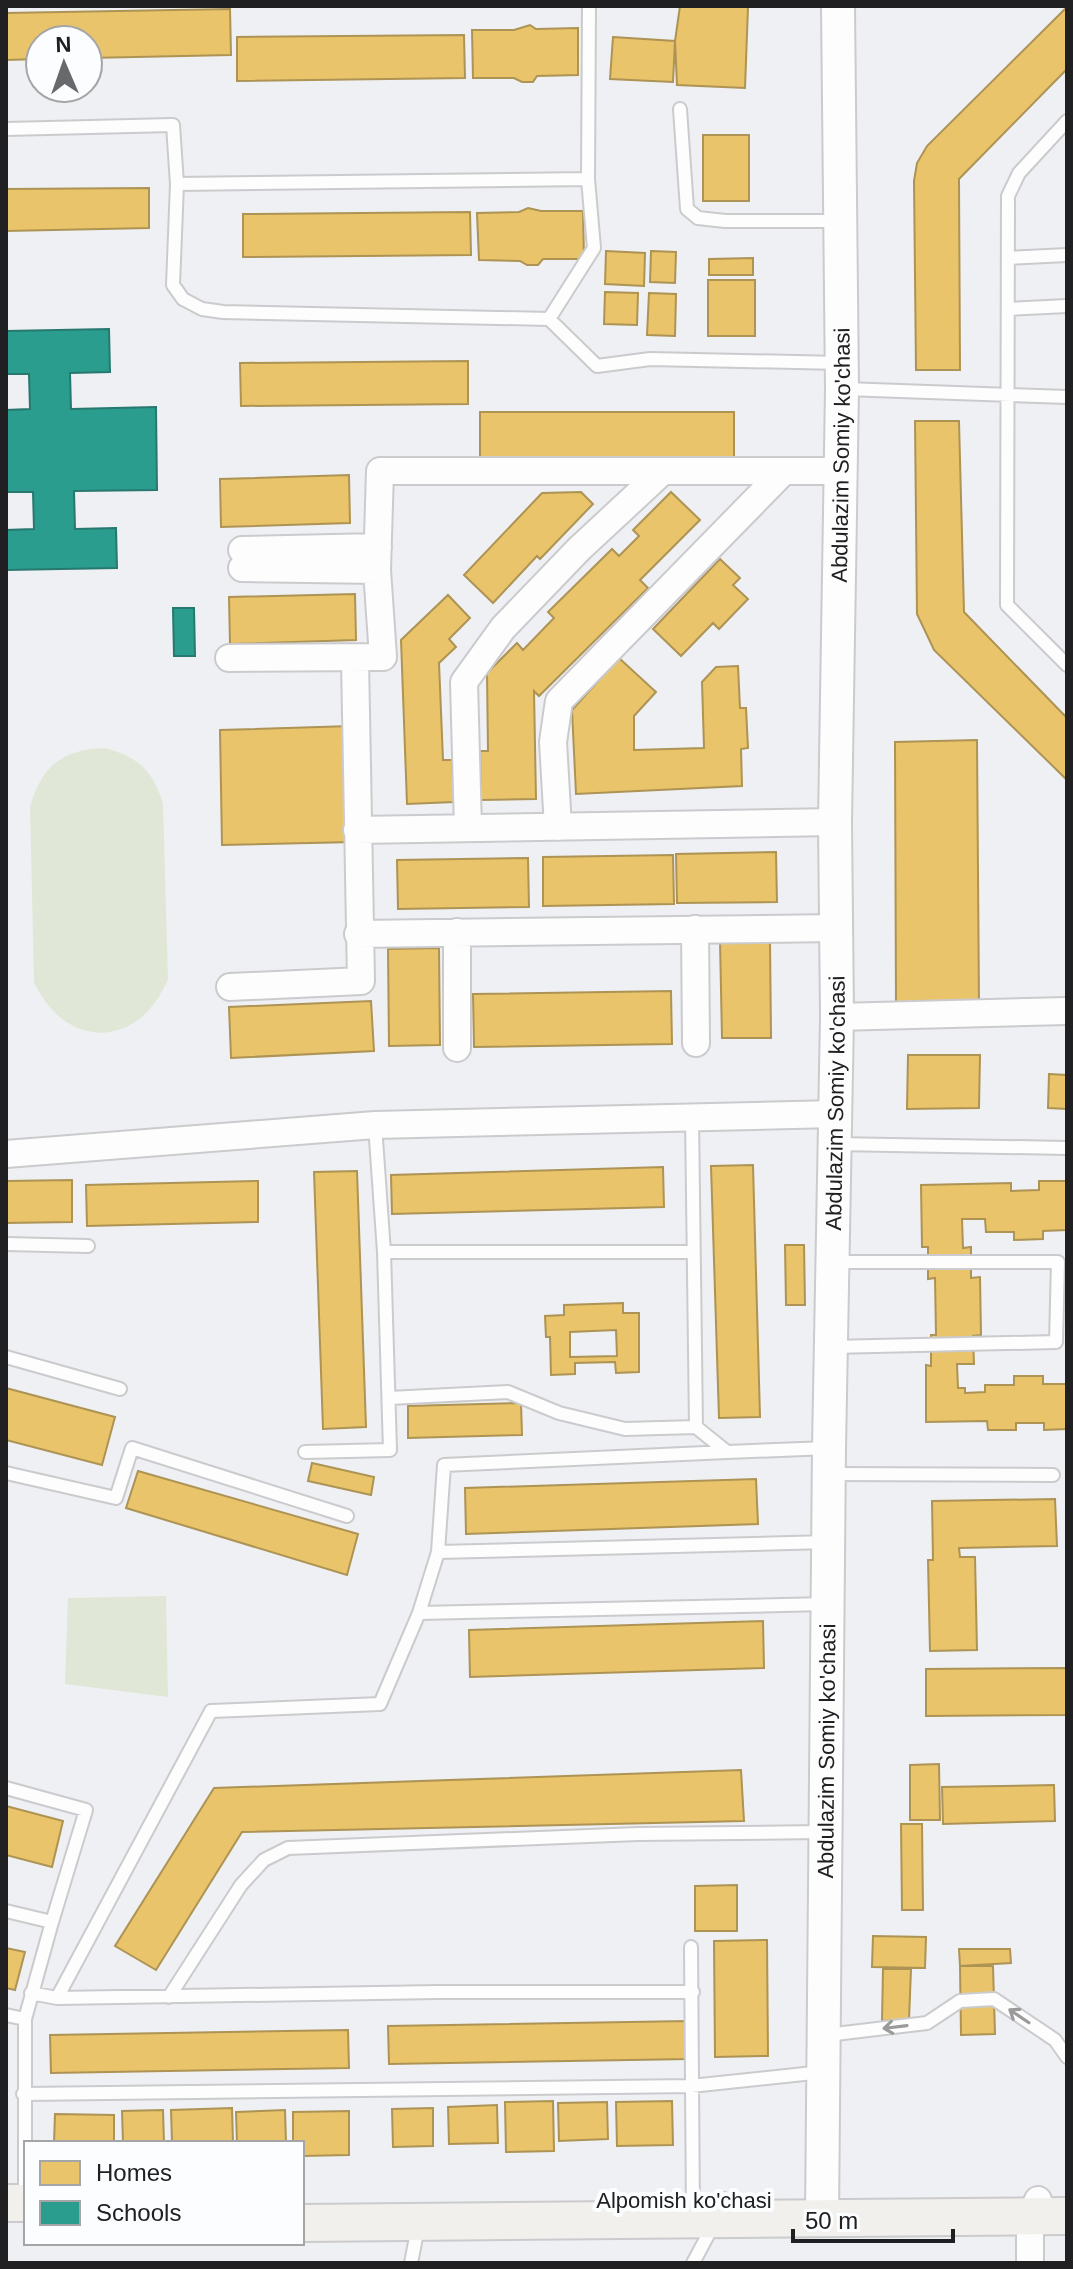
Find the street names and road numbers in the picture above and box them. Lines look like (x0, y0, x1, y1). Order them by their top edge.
street label: Abdulazim Somiy ko'chasi (826, 328, 855, 583)
street label: Abdulazim Somiy ko'chasi (821, 975, 850, 1231)
street label: Abdulazim Somiy ko'chasi (813, 1623, 840, 1879)
street label: Alpomish ko'chasi (596, 2188, 772, 2213)

